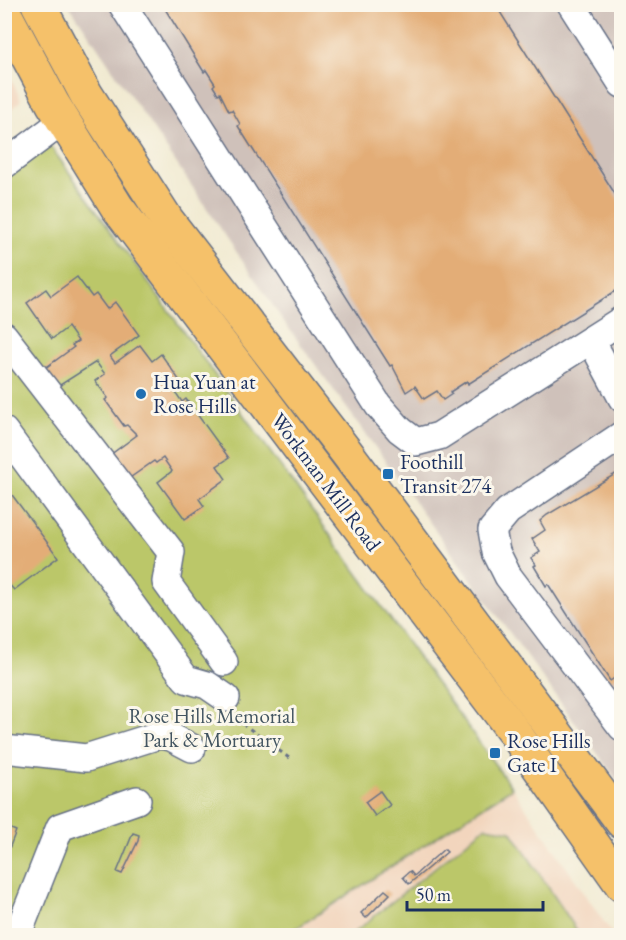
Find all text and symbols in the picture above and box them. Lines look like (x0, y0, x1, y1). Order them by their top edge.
place label: Hua Yuan at Rose Hills (153, 368, 256, 419)
marker: Hua Yuan at Rose Hills (134, 387, 148, 401)
street label: Workman Mill Road (265, 407, 388, 557)
place label: Foothill Transit 274 (400, 448, 492, 499)
marker: Foothill Transit 274 (381, 467, 395, 481)
park label: Rose Hills Memorial Park & Mortuary (129, 702, 295, 753)
place label: Rose Hills Gate I (507, 727, 591, 778)
marker: Rose Hills Gate I (488, 746, 502, 760)
scale bar (407, 874, 544, 912)
text: 50 m (416, 883, 451, 906)

